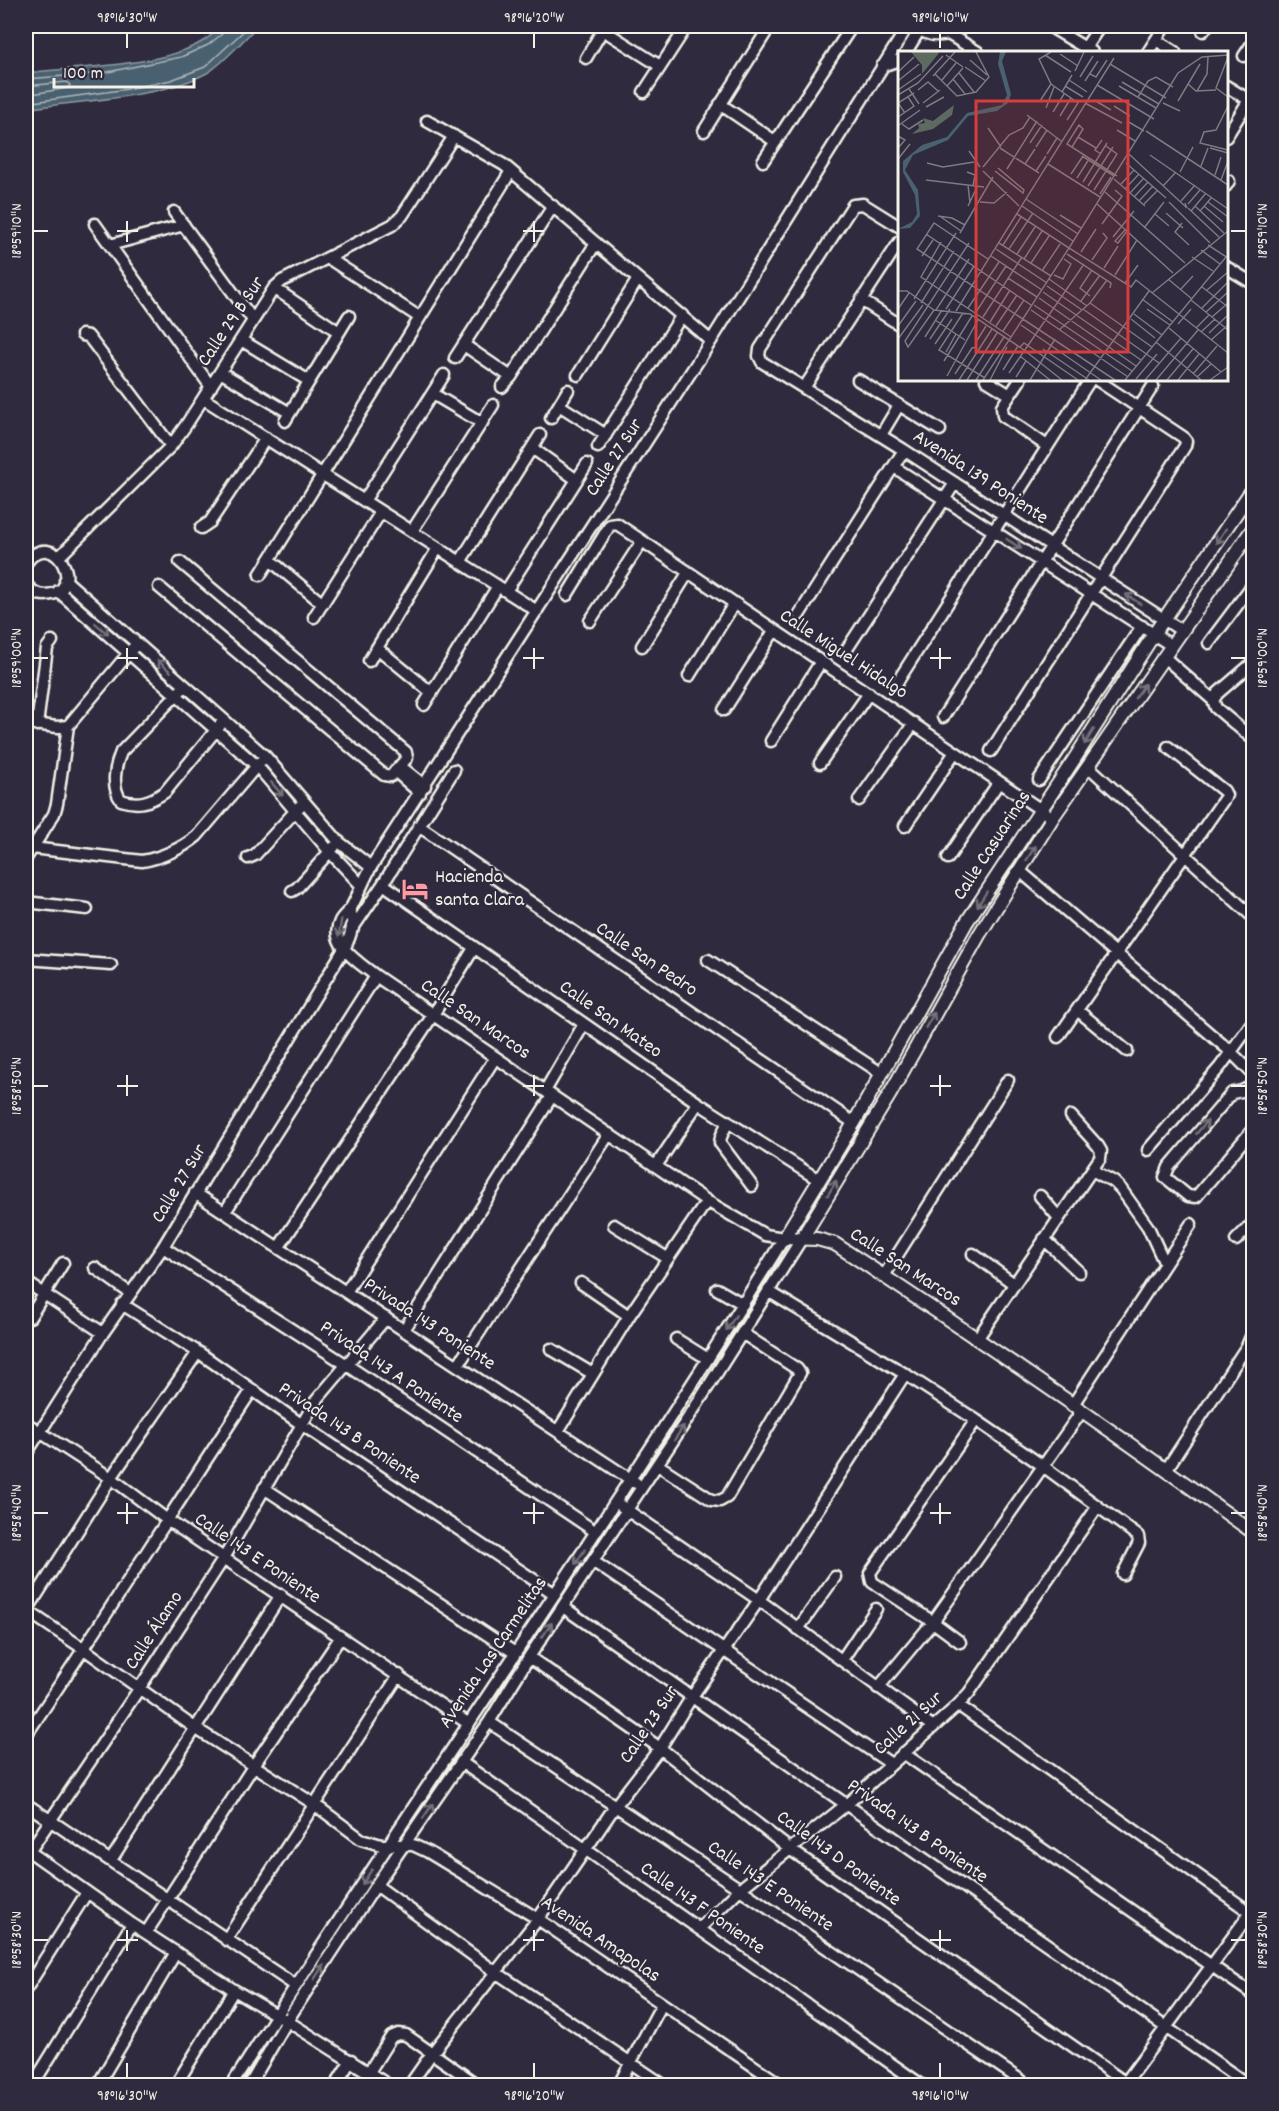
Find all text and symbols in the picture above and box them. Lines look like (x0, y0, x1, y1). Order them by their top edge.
text: 98°16'30"W (97, 8, 157, 30)
text: 98°16'20"W (504, 8, 564, 30)
text: 98°16'10"W (912, 8, 969, 30)
scale bar (54, 51, 194, 89)
inset map (898, 51, 1228, 381)
text: 100 m (63, 62, 103, 87)
text: 18°59'10"N (7, 203, 29, 259)
text: 18°59'10"N (1253, 203, 1275, 259)
street label: Calle 29 B Sur (191, 271, 273, 373)
street label: Calle 27 Sur (579, 413, 651, 503)
street label: Avenida 139 Poniente (907, 424, 1053, 532)
one-way arrow (1215, 527, 1227, 543)
one-way arrow (1005, 537, 1022, 550)
one-way arrow (1125, 592, 1142, 604)
street label: Calle Miguel Hidalgo (773, 603, 913, 707)
one-way arrow (94, 622, 109, 636)
text: 18°59'00"N (7, 628, 29, 688)
text: 18°59'00"N (1253, 628, 1275, 688)
one-way arrow (157, 659, 172, 673)
one-way arrow (1134, 684, 1146, 700)
one-way arrow (1082, 728, 1095, 745)
one-way arrow (270, 781, 284, 796)
street label: Calle Casuarinas (947, 786, 1039, 906)
one-way arrow (1025, 845, 1037, 862)
place label: Hacienda santa Clara (435, 864, 525, 915)
hotel icon: Hacienda santa Clara (400, 874, 430, 904)
one-way arrow (975, 891, 988, 908)
street label: Calle San Pedro (589, 915, 703, 1005)
one-way arrow (334, 918, 345, 937)
street label: Calle San Marcos (414, 973, 536, 1067)
street label: Calle San Mateo (553, 974, 667, 1066)
one-way arrow (924, 1012, 936, 1029)
text: 18°58'50"N (7, 1057, 29, 1115)
text: 18°58'50"N (1253, 1057, 1275, 1115)
one-way arrow (1195, 1120, 1209, 1135)
street label: Calle 27 Sur (145, 1139, 215, 1229)
one-way arrow (827, 1180, 839, 1197)
street label: Calle San Marcos (844, 1221, 966, 1315)
street label: Privada 143 Poniente (357, 1272, 501, 1378)
street label: Privada 143 A Poniente (314, 1314, 469, 1432)
one-way arrow (725, 1314, 737, 1331)
street label: Privada 143 B Poniente (272, 1376, 426, 1492)
one-way arrow (673, 1425, 685, 1442)
text: 18°58'40"N (7, 1484, 29, 1542)
text: 18°58'40"N (1253, 1484, 1275, 1542)
street label: Calle 143 E Poniente (188, 1506, 326, 1612)
one-way arrow (574, 1548, 586, 1565)
street label: Avenida Las Carmelitas (433, 1572, 555, 1734)
street label: Calle Álamo (119, 1586, 191, 1676)
one-way arrow (541, 1622, 553, 1639)
street label: Calle 23 Sur (613, 1680, 687, 1770)
street label: Calle 21 Sur (868, 1685, 950, 1763)
street label: Privada 143 B Poniente (841, 1773, 993, 1891)
one-way arrow (422, 1803, 434, 1819)
street label: Calle 143 D Poniente (770, 1804, 906, 1914)
street label: Calle 143 E Poniente (701, 1834, 839, 1940)
street label: Calle 143 F Poniente (634, 1855, 770, 1963)
one-way arrow (360, 1868, 373, 1885)
street label: Avenida Amapolas (535, 1890, 665, 1990)
text: 18°58'30"N (7, 1911, 29, 1969)
text: 18°58'30"N (1253, 1911, 1275, 1969)
one-way arrow (314, 1964, 326, 1981)
text: 98°16'30"W (97, 2086, 157, 2108)
text: 98°16'20"W (504, 2086, 564, 2108)
text: 98°16'10"W (912, 2086, 969, 2108)

